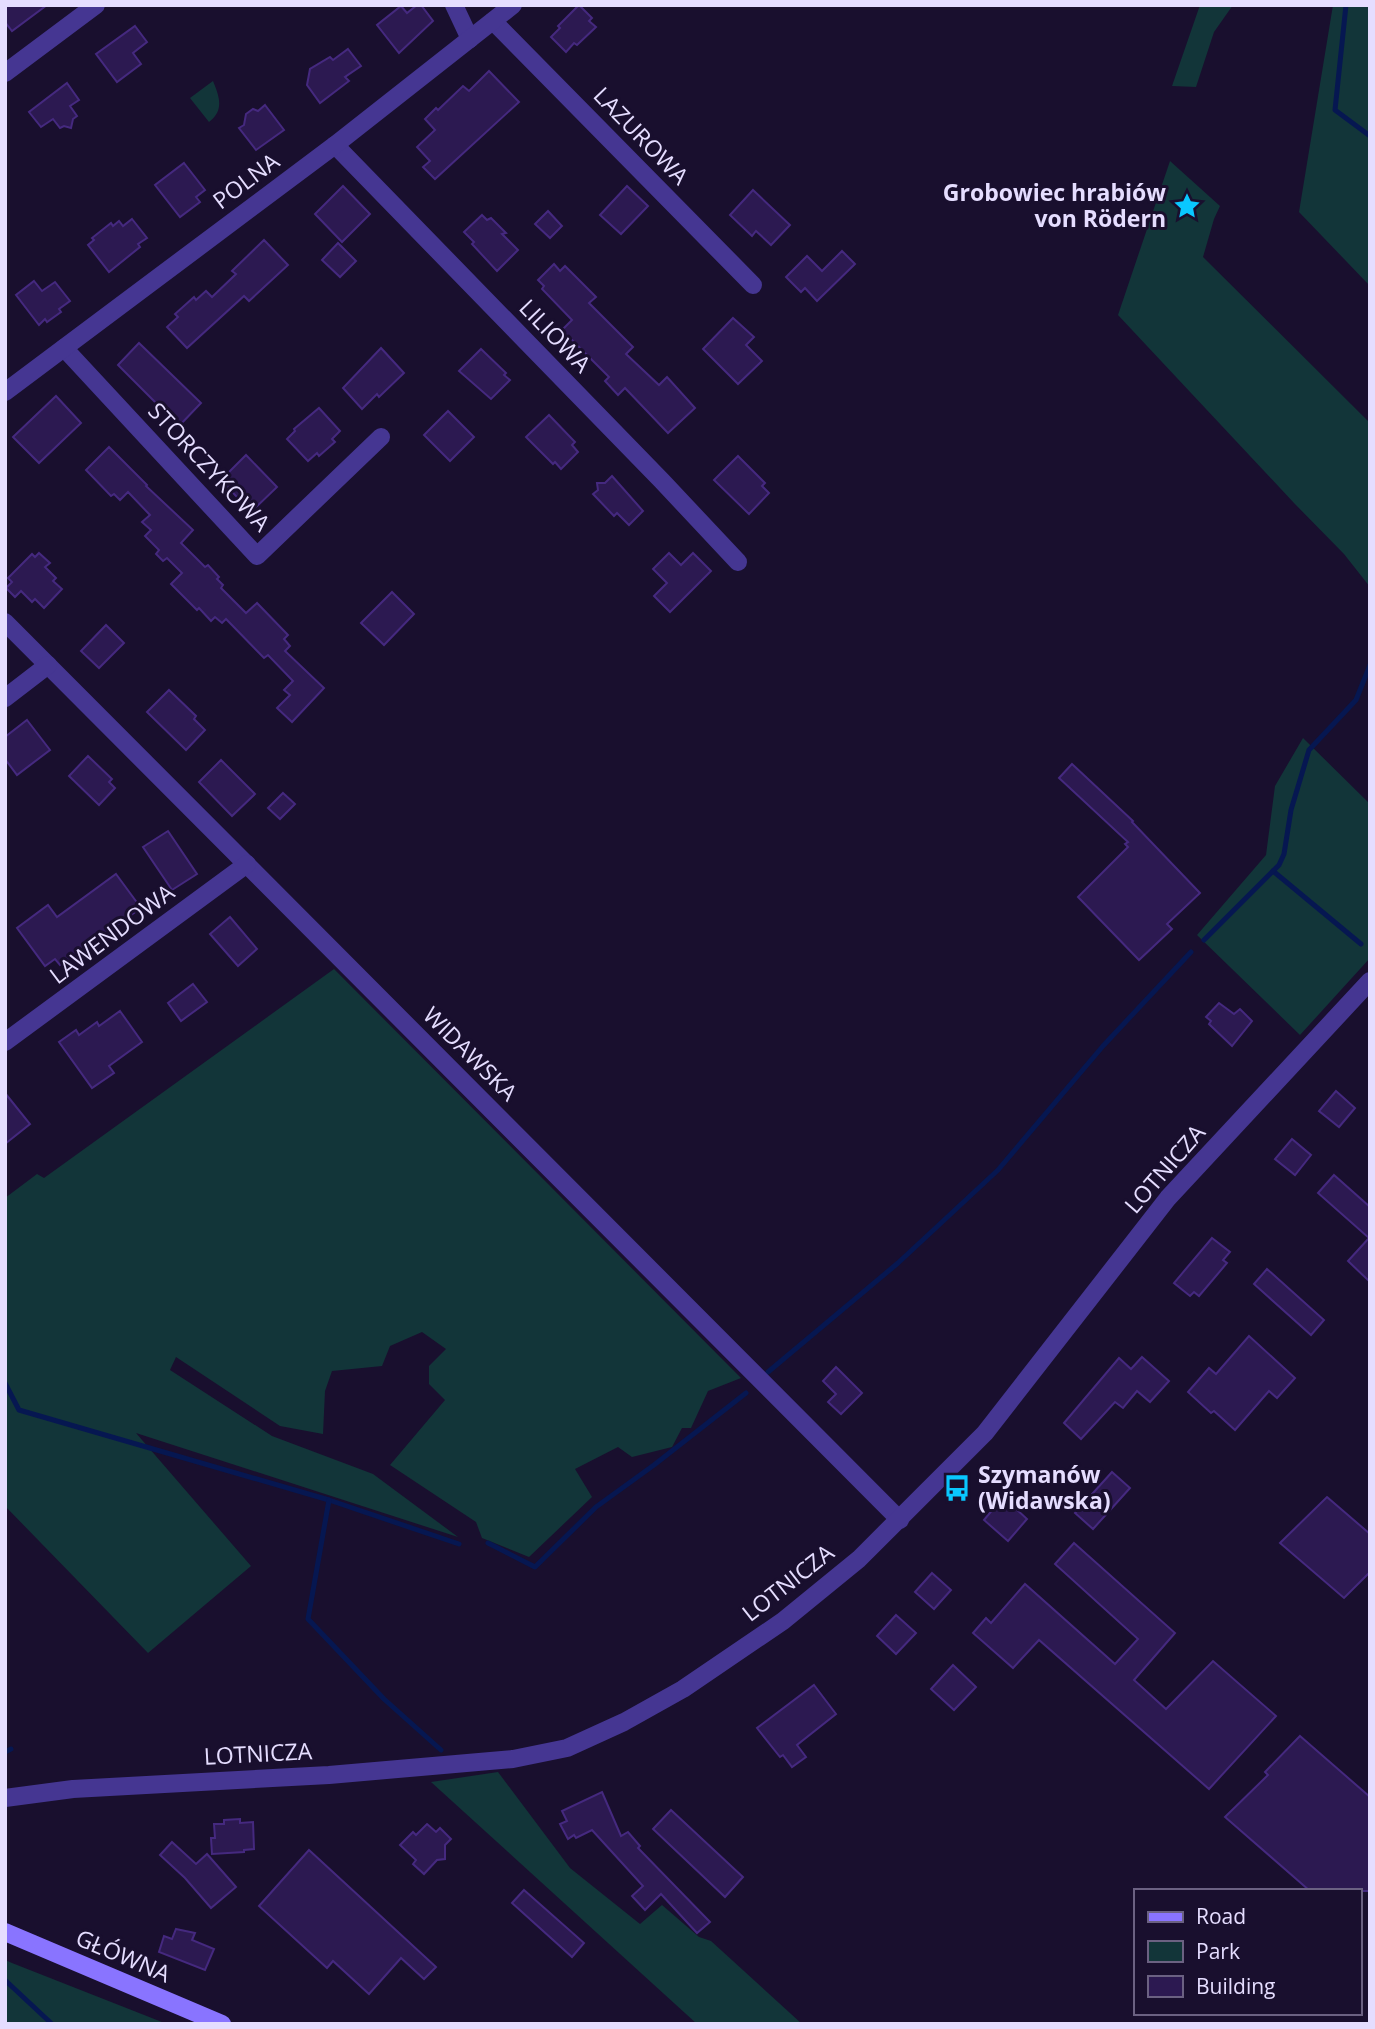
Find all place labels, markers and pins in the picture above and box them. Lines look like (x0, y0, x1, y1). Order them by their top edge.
place label: Grobowiec hrabiów von Rödern (943, 176, 1166, 234)
place icon: Grobowiec hrabiów von Rödern (1172, 191, 1202, 221)
place label: Szymanów (Widawska) (978, 1458, 1111, 1516)
bus stop icon: Szymanów (Widawska) (942, 1473, 972, 1503)

